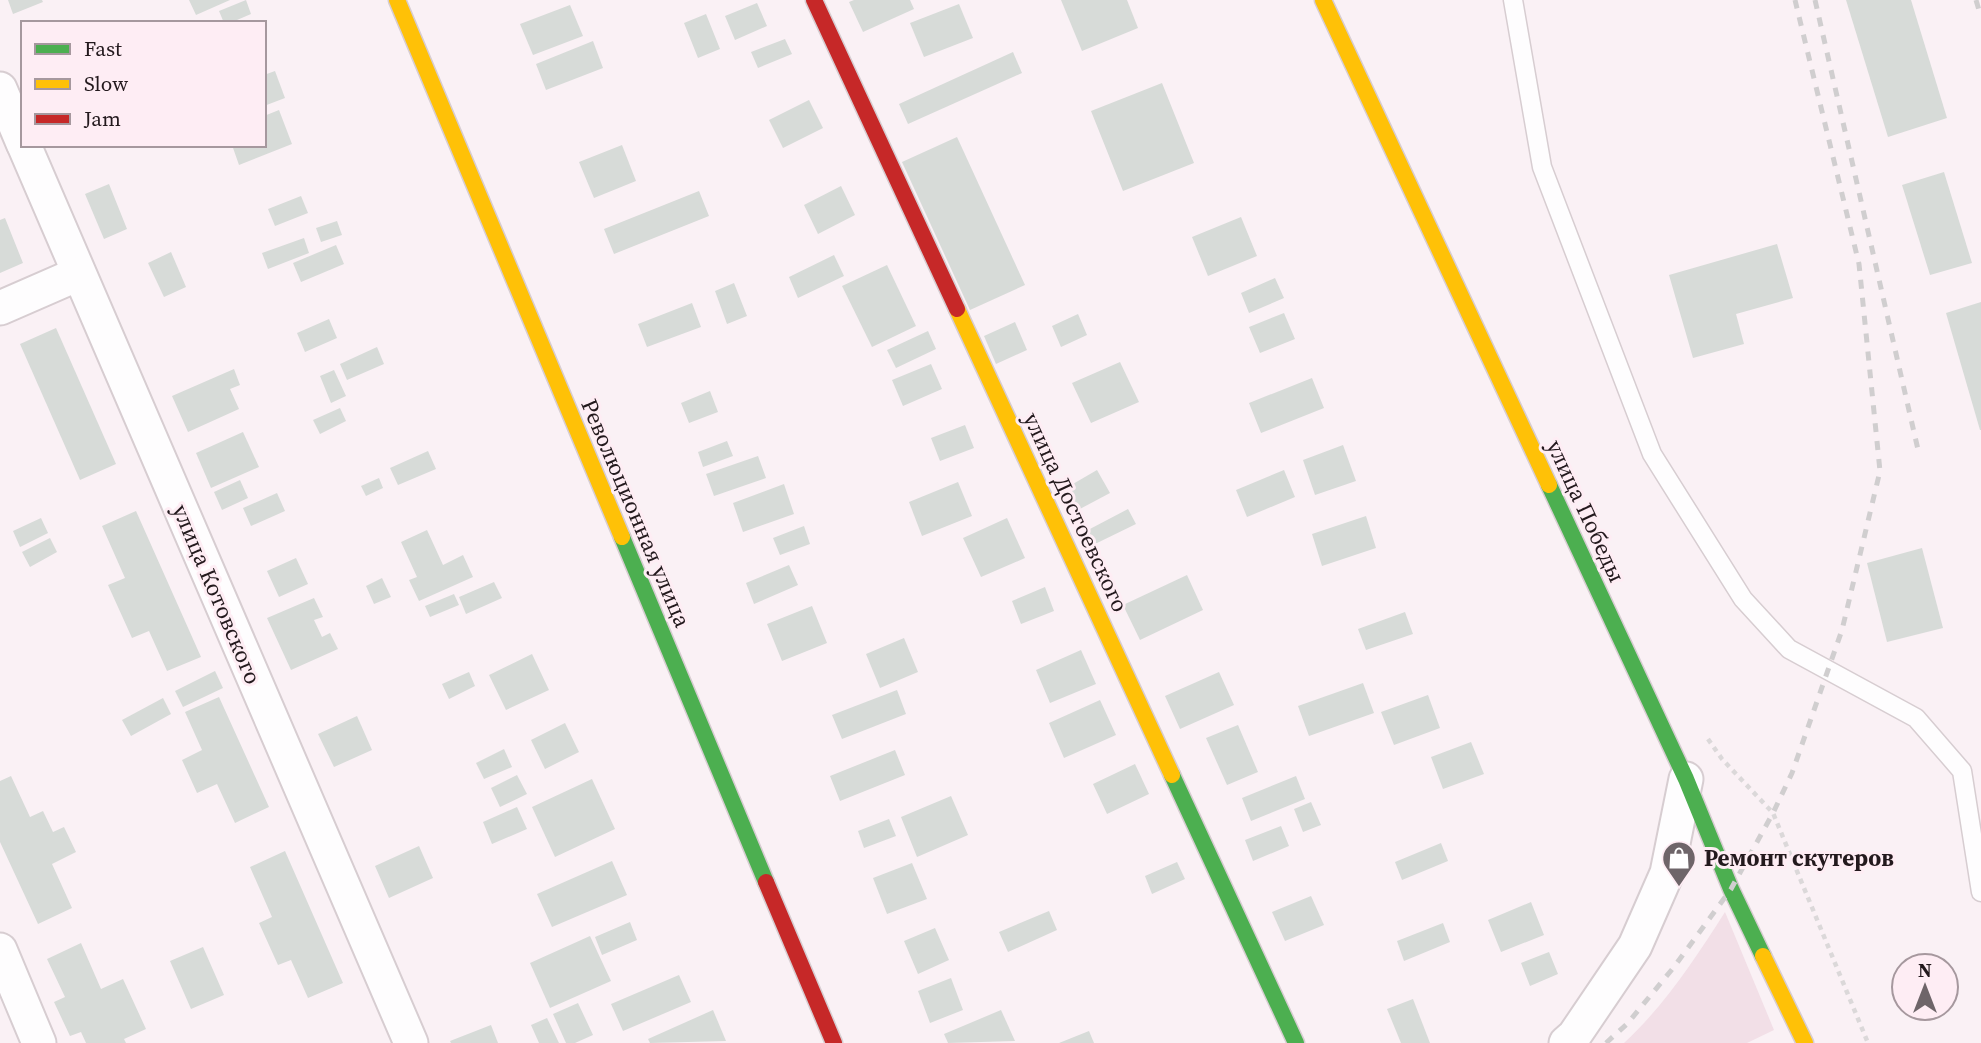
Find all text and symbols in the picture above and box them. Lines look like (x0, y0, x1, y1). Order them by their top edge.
legend (21, 21, 266, 147)
text: Fast (84, 34, 122, 63)
text: Slow (84, 69, 128, 98)
text: Jam (83, 104, 121, 133)
street label: Революционная улица (573, 394, 699, 632)
street label: улица Достоевского (1016, 407, 1136, 617)
street label: улица Победы (1539, 434, 1633, 588)
street label: улица Котовского (165, 499, 269, 689)
shop icon: Ремонт скутеров (1660, 839, 1698, 888)
place label: Ремонт скутеров (1704, 842, 1894, 874)
north arrow (1890, 952, 1960, 1022)
text: N (1918, 957, 1932, 983)

